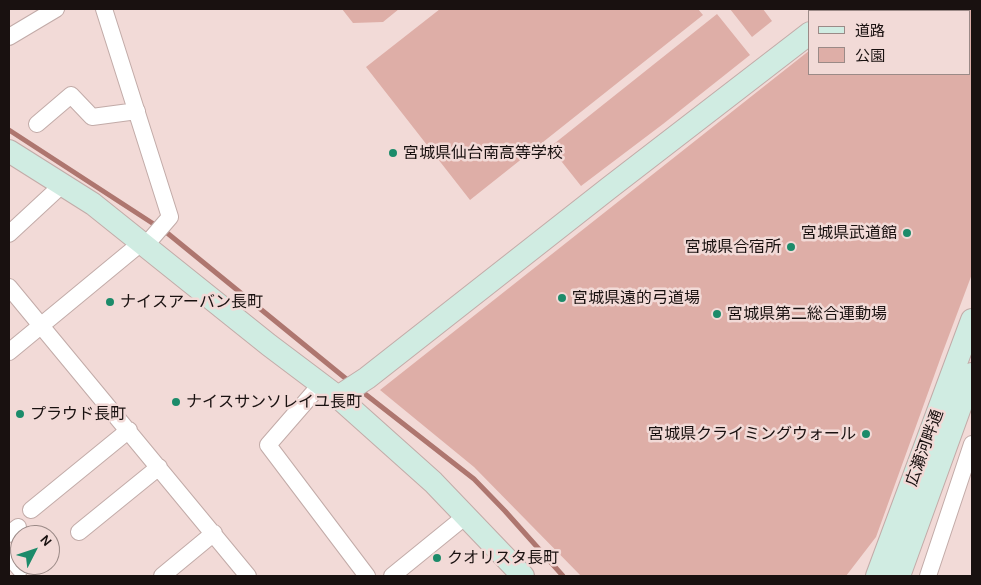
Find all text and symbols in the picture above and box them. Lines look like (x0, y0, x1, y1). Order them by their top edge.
legend (808, 10, 971, 75)
text: 道路 (855, 22, 885, 40)
text: 公園 (855, 47, 885, 65)
place label: 宮城県仙台南高等学校 (403, 143, 563, 163)
marker: 宮城県仙台南高等学校 (387, 147, 399, 159)
place label: 宮城県武道館 (801, 223, 897, 243)
marker: 宮城県武道館 (901, 227, 913, 239)
place label: 宮城県合宿所 (685, 237, 781, 257)
marker: 宮城県合宿所 (785, 241, 797, 253)
place label: 宮城県遠的弓道場 (572, 288, 700, 308)
place label: ナイスアーバン長町 (120, 292, 263, 312)
marker: 宮城県遠的弓道場 (556, 292, 568, 304)
marker: ナイスアーバン長町 (104, 296, 116, 308)
place label: 宮城県第二総合運動場 (727, 304, 887, 324)
marker: 宮城県第二総合運動場 (711, 308, 723, 320)
place label: ナイスサンソレイユ長町 (186, 392, 362, 412)
marker: ナイスサンソレイユ長町 (170, 396, 182, 408)
place label: プラウド長町 (30, 404, 126, 424)
street label: 広瀬河畔通 (902, 407, 948, 489)
marker: プラウド長町 (14, 408, 26, 420)
place label: 宮城県クライミングウォール (648, 424, 856, 444)
marker: 宮城県クライミングウォール (860, 428, 872, 440)
north arrow (10, 525, 60, 575)
text: N (36, 531, 56, 550)
place label: クオリスタ長町 (447, 548, 559, 568)
marker: クオリスタ長町 (431, 552, 443, 564)

